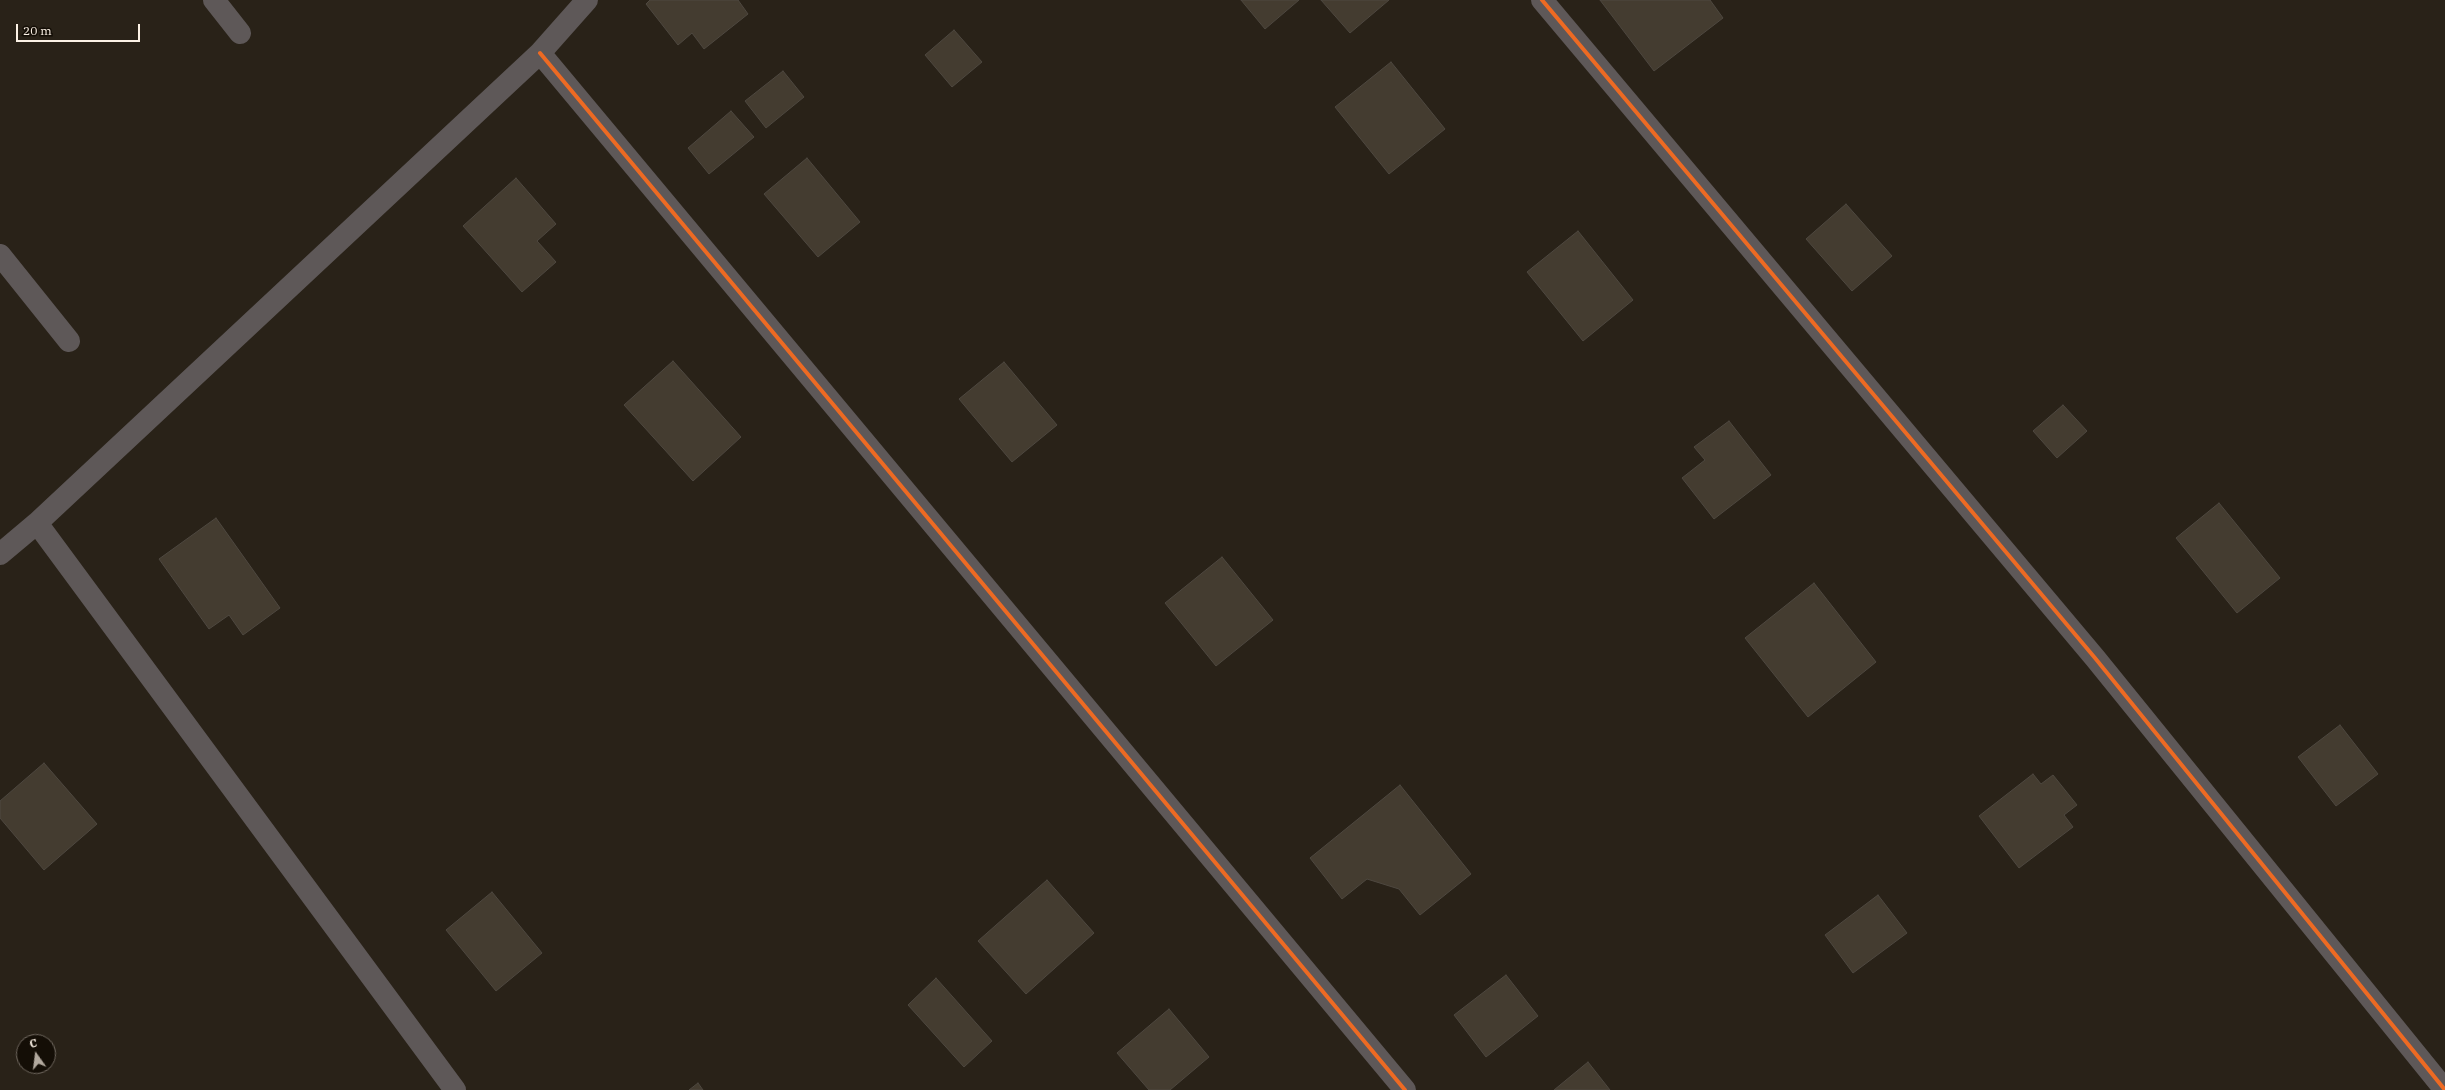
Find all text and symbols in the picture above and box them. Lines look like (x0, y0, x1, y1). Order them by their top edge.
scale bar (18, 16, 142, 42)
text: 20 m (23, 23, 52, 38)
north arrow (16, 1034, 56, 1074)
text: С (28, 1036, 39, 1051)

